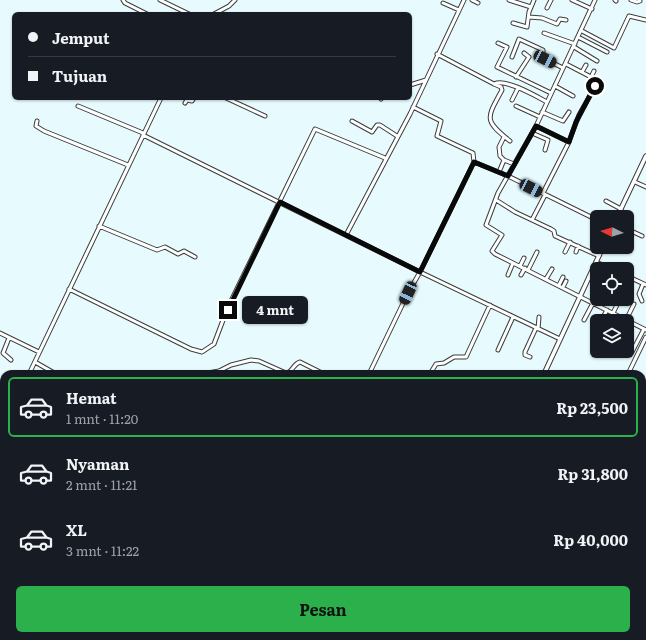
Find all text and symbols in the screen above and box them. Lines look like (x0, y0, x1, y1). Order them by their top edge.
text: Jemput (52, 26, 110, 49)
car (532, 48, 558, 70)
text: Tujuan (52, 64, 107, 87)
route start (586, 77, 604, 95)
car (518, 177, 544, 199)
north arrow (590, 210, 634, 254)
map controls (590, 210, 634, 358)
button: locate (590, 262, 634, 306)
car (397, 280, 419, 306)
callout: 4 mnt (242, 296, 308, 324)
text: 4 mnt (256, 300, 294, 319)
route end (219, 301, 237, 319)
button: layers (590, 314, 634, 358)
text: Hemat (66, 386, 117, 409)
icon: car (18, 389, 54, 425)
text: Rp 23,500 (556, 396, 628, 419)
text: 1 mnt · 11:20 (66, 409, 138, 428)
text: Nyaman (66, 452, 129, 475)
icon: car (18, 455, 54, 491)
text: Rp 31,800 (557, 462, 628, 485)
text: 2 mnt · 11:21 (66, 475, 137, 494)
text: XL (66, 518, 87, 541)
icon: car (18, 521, 54, 557)
text: Rp 40,000 (553, 528, 628, 551)
text: 3 mnt · 11:22 (66, 541, 139, 560)
button: Pesan (16, 586, 630, 632)

